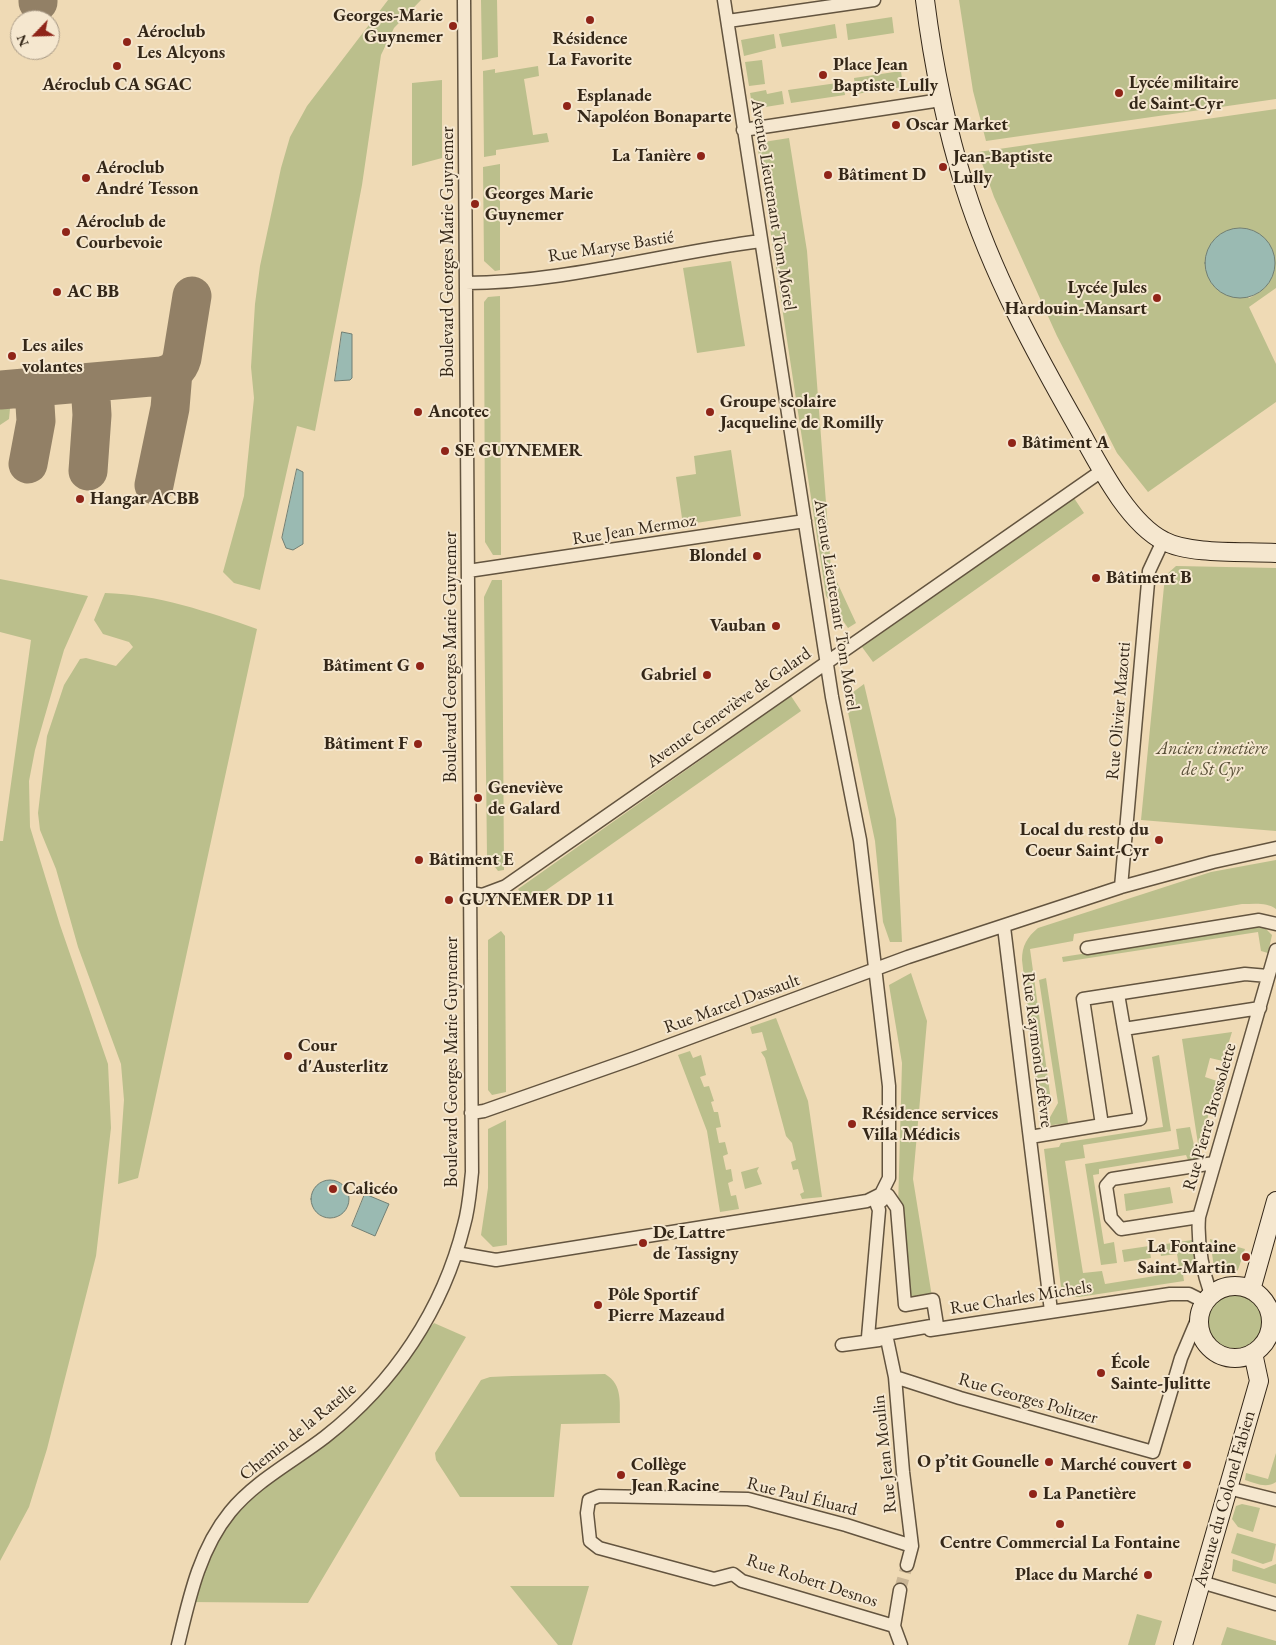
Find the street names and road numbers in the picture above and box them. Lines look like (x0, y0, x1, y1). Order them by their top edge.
street label: Avenue Lieutenant Tom Morel (746, 98, 800, 312)
street label: Boulevard Georges Marie Guynemer (437, 126, 459, 378)
street label: Rue Maryse Bastié (547, 226, 675, 268)
street label: Avenue Lieutenant Tom Morel (809, 498, 863, 712)
street label: Rue Jean Mermoz (571, 510, 697, 550)
street label: Boulevard Georges Marie Guynemer (440, 531, 462, 783)
street label: Rue Olivier Mazotti (1102, 641, 1136, 781)
street label: Avenue Geneviève de Galard (643, 643, 815, 773)
street label: Boulevard Georges Marie Guynemer (441, 936, 463, 1188)
street label: Rue Marcel Dassault (661, 969, 803, 1039)
street label: Rue Raymond Lefèvre (1017, 971, 1057, 1129)
street label: Rue Pierre Brossolette (1179, 1041, 1241, 1193)
street label: Rue Charles Michels (949, 1276, 1093, 1320)
street label: Rue Georges Politzer (956, 1369, 1100, 1429)
street label: Chemin de la Ratelle (235, 1378, 361, 1486)
street label: Rue Jean Moulin (868, 1394, 902, 1514)
street label: Avenue du Colonel Fabien (1189, 1408, 1261, 1590)
street label: Rue Paul Éluard (745, 1473, 859, 1521)
street label: Rue Robert Desnos (744, 1550, 880, 1612)

